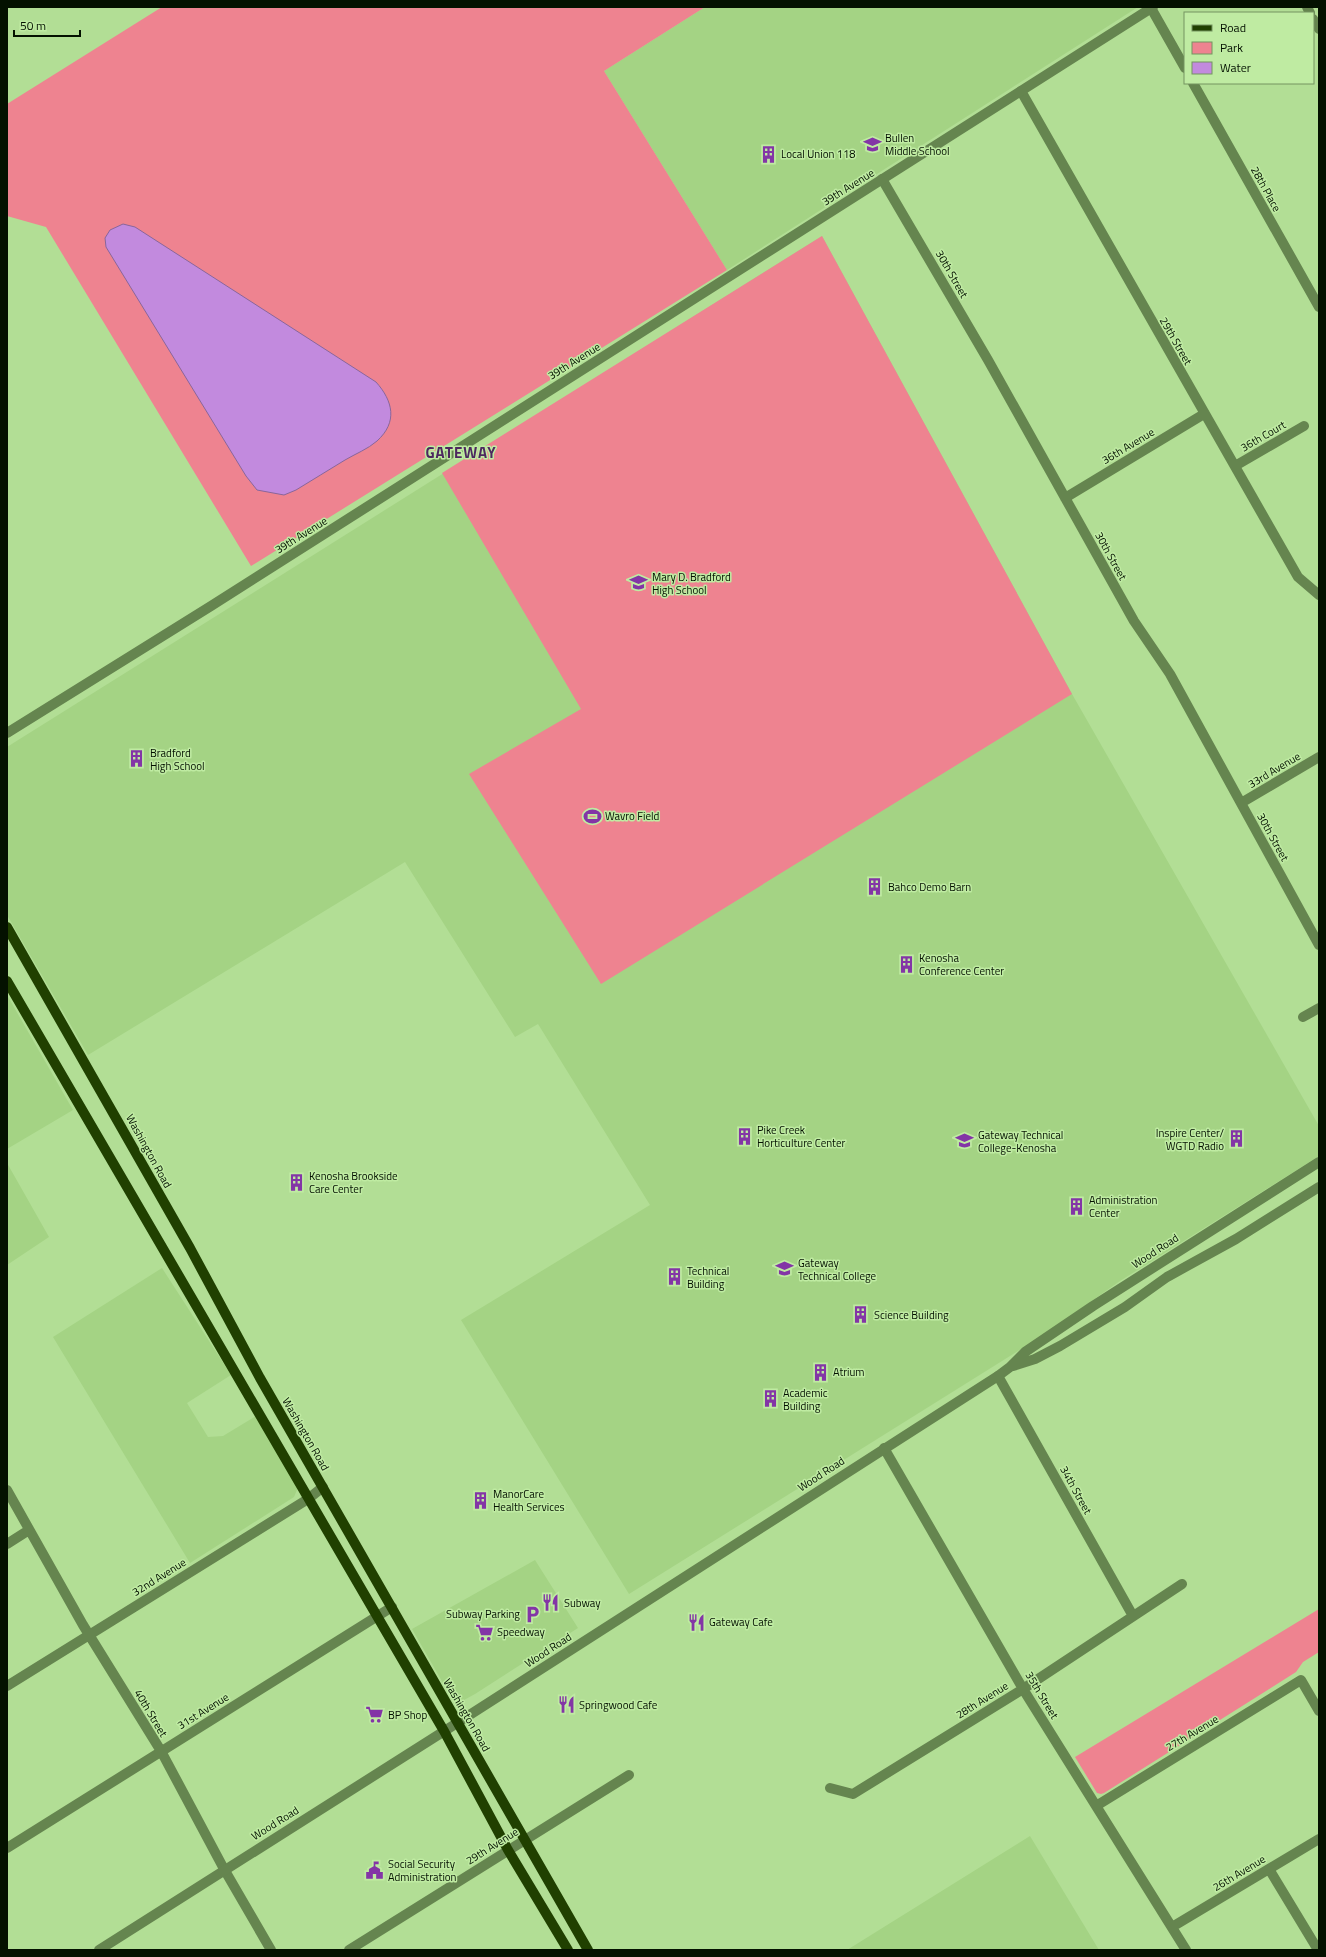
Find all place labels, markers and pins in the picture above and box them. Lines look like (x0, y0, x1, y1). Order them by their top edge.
place label: Bullen Middle School (885, 130, 950, 159)
school or university icon: Bullen Middle School (862, 134, 882, 154)
building icon: Local Union 118 (758, 144, 778, 164)
place label: Local Union 118 (781, 146, 855, 162)
place label: Mary D. Bradford High School (652, 569, 731, 598)
school or university icon: Mary D. Bradford High School (629, 573, 649, 593)
place label: Bradford High School (150, 745, 205, 774)
building icon: Bradford High School (127, 749, 147, 769)
sports icon: Wavro Field (582, 806, 602, 826)
place label: Wavro Field (605, 808, 660, 824)
building icon: Bahco Demo Barn (865, 877, 885, 897)
place label: Bahco Demo Barn (888, 879, 971, 895)
place label: Kenosha Conference Center (919, 950, 1004, 979)
building icon: Kenosha Conference Center (896, 954, 916, 974)
place label: Pike Creek Horticulture Center (757, 1122, 846, 1151)
place label: Inspire Center/ WGTD Radio (1156, 1125, 1224, 1154)
building icon: Pike Creek Horticulture Center (734, 1126, 754, 1146)
place label: Gateway Technical College-Kenosha (978, 1127, 1063, 1156)
building icon: Inspire Center/ WGTD Radio (1227, 1129, 1247, 1149)
school or university icon: Gateway Technical College-Kenosha (955, 1131, 975, 1151)
place label: Kenosha Brookside Care Center (309, 1168, 398, 1197)
building icon: Kenosha Brookside Care Center (286, 1172, 306, 1192)
place label: Administration Center (1089, 1192, 1158, 1221)
building icon: Administration Center (1066, 1196, 1086, 1216)
place label: Gateway Technical College (798, 1255, 877, 1284)
school or university icon: Gateway Technical College (775, 1259, 795, 1279)
place label: Technical Building (687, 1263, 729, 1292)
building icon: Technical Building (664, 1267, 684, 1287)
building icon: Science Building (851, 1305, 871, 1325)
place label: Science Building (874, 1307, 949, 1323)
building icon: Atrium (810, 1362, 830, 1382)
place label: Atrium (833, 1364, 865, 1380)
place label: Academic Building (783, 1385, 828, 1414)
building icon: Academic Building (760, 1389, 780, 1409)
place label: ManorCare Health Services (493, 1486, 565, 1515)
building icon: ManorCare Health Services (470, 1490, 490, 1510)
restaurant icon: Subway (541, 1593, 561, 1613)
place label: Subway (564, 1595, 601, 1611)
parking icon: Subway Parking (523, 1604, 543, 1624)
place label: Subway Parking (446, 1606, 520, 1622)
restaurant icon: Gateway Cafe (686, 1612, 706, 1632)
place label: Gateway Cafe (709, 1614, 773, 1630)
supermarket icon: Speedway (474, 1622, 494, 1642)
place label: Speedway (497, 1624, 545, 1640)
restaurant icon: Springwood Cafe (556, 1695, 576, 1715)
place label: Springwood Cafe (579, 1697, 658, 1713)
supermarket icon: BP Shop (365, 1705, 385, 1725)
place label: BP Shop (388, 1707, 427, 1723)
place label: Social Security Administration (388, 1856, 457, 1885)
public building icon: Social Security Administration (365, 1860, 385, 1880)

